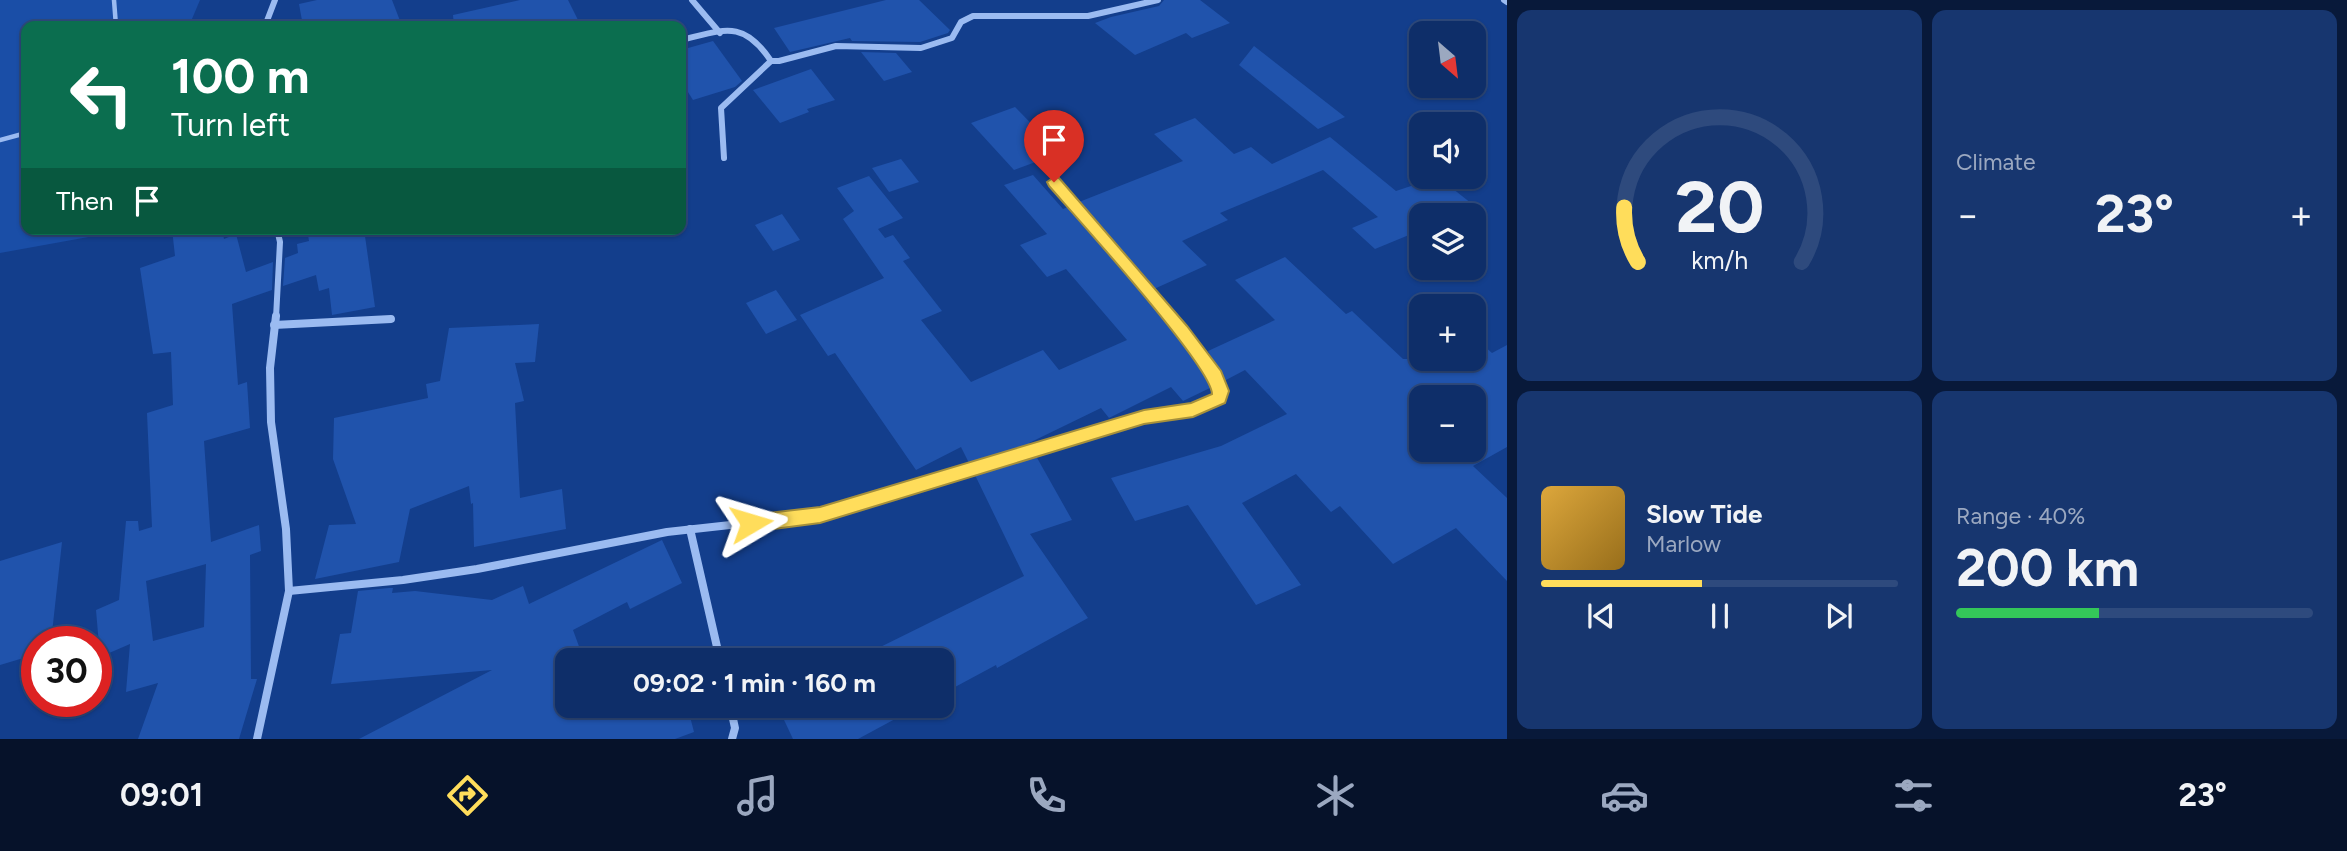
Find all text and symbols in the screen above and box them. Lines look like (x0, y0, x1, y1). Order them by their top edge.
north arrow (1409, 21, 1486, 98)
map controls (1409, 21, 1486, 462)
text: 100 m (171, 46, 310, 105)
icon: left (56, 49, 147, 140)
text: Turn left (171, 106, 290, 144)
pin (1024, 110, 1084, 182)
button: sound (1409, 112, 1486, 189)
icon: arrive (1035, 121, 1073, 159)
text: Climate (1956, 148, 2035, 176)
text: 20 (1675, 163, 1764, 250)
icon: arrive (128, 182, 166, 220)
text: 23° (2095, 183, 2174, 245)
text: Then (56, 185, 114, 217)
text: − (1956, 192, 1980, 238)
text: + (2289, 192, 2313, 238)
button: layers (1409, 203, 1486, 280)
text: km/h (1691, 244, 1748, 274)
button: + (1409, 294, 1486, 371)
button: − (1409, 385, 1486, 462)
position arrow (714, 486, 788, 560)
text: Slow Tide (1646, 498, 1762, 530)
text: Range · 40% (1956, 502, 2085, 530)
text: Marlow (1646, 530, 1721, 558)
text: 200 km (1956, 537, 2139, 599)
icon: previous (1582, 597, 1620, 635)
icon: pause (1701, 597, 1739, 635)
icon: next (1820, 597, 1858, 635)
speed limit sign: 30 (21, 626, 112, 717)
text: 09:02 · 1 min · 160 m (633, 667, 876, 699)
icon: directions (443, 771, 492, 820)
icon: music (733, 771, 782, 820)
icon: phone (1022, 771, 1071, 820)
icon: climate (1311, 771, 1360, 820)
icon: car (1600, 771, 1649, 820)
icon: filters (1889, 771, 1938, 820)
text: 09:01 (120, 776, 203, 814)
text: 23° (2178, 776, 2227, 814)

